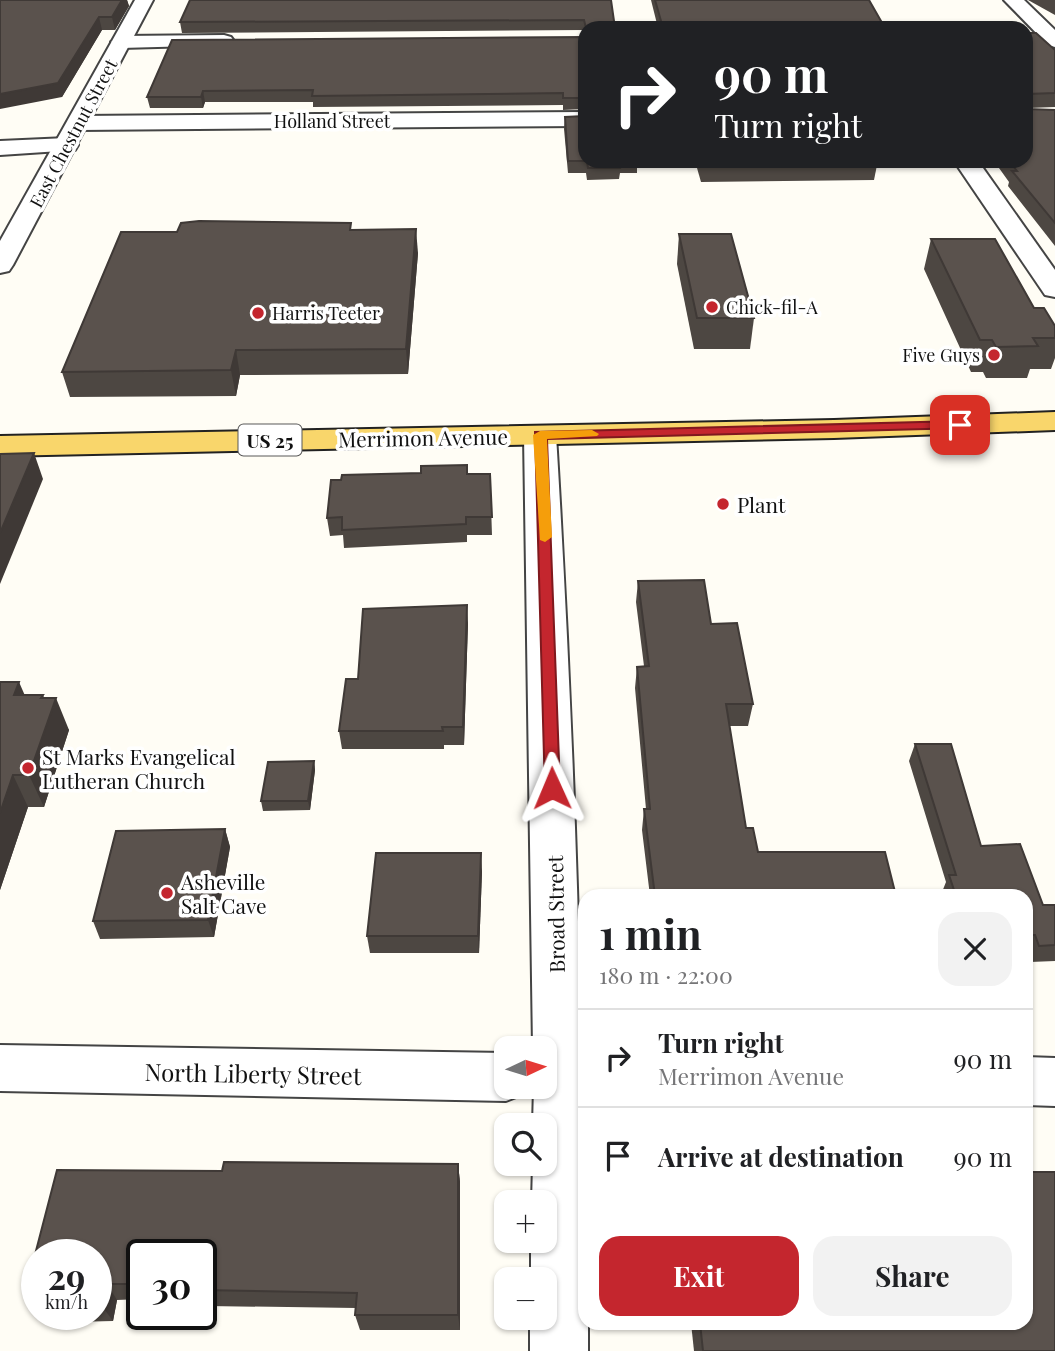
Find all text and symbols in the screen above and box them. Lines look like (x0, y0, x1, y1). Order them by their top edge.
text: 90 m (714, 40, 828, 105)
icon: right (599, 49, 690, 140)
street label: East Chestnut Street (24, 54, 123, 212)
text: Turn right (714, 103, 862, 146)
street label: Holland Street (274, 109, 391, 133)
place label: Chick-fil-A (726, 295, 818, 319)
marker: Chick-fil-A (704, 299, 720, 315)
place label: Harris Teeter (272, 301, 380, 325)
marker: Harris Teeter (250, 305, 266, 321)
place label: Five Guys (902, 343, 980, 367)
marker: Five Guys (986, 347, 1002, 363)
pin (930, 395, 990, 455)
icon: arrive (941, 406, 979, 444)
street label: Merrimon Avenue (338, 422, 508, 452)
road number: US 25 (238, 424, 302, 456)
place label: Plant (737, 490, 786, 518)
marker: Plant (715, 496, 731, 512)
place label: St Marks Evangelical Lutheran Church (42, 742, 235, 794)
position arrow (515, 751, 589, 825)
marker: St Marks Evangelical Lutheran Church (20, 760, 36, 776)
street label: Broad Street (540, 854, 570, 973)
place label: Asheville Salt Cave (180, 867, 267, 919)
marker: Asheville Salt Cave (159, 885, 175, 901)
text: 1 min (599, 905, 702, 961)
button: close (938, 912, 1012, 986)
text: 180 m · 22:00 (599, 959, 733, 990)
text: Turn right (658, 1025, 784, 1060)
north arrow (494, 1036, 556, 1099)
map controls (494, 1036, 557, 1330)
icon: right (599, 1039, 637, 1077)
text: 90 m (954, 1041, 1012, 1076)
street label: North Liberty Street (144, 1055, 362, 1091)
text: Merrimon Avenue (658, 1060, 844, 1091)
button: search (494, 1113, 557, 1176)
icon: arrive (599, 1137, 637, 1175)
text: Arrive at destination (658, 1139, 904, 1174)
text: 90 m (954, 1139, 1012, 1174)
button: + (494, 1190, 557, 1253)
button: Exit (599, 1236, 799, 1316)
button: Share (813, 1236, 1012, 1316)
speed limit sign: 30 (126, 1239, 217, 1330)
text: 29 (48, 1252, 85, 1299)
button: − (494, 1267, 557, 1330)
text: km/h (45, 1290, 88, 1314)

